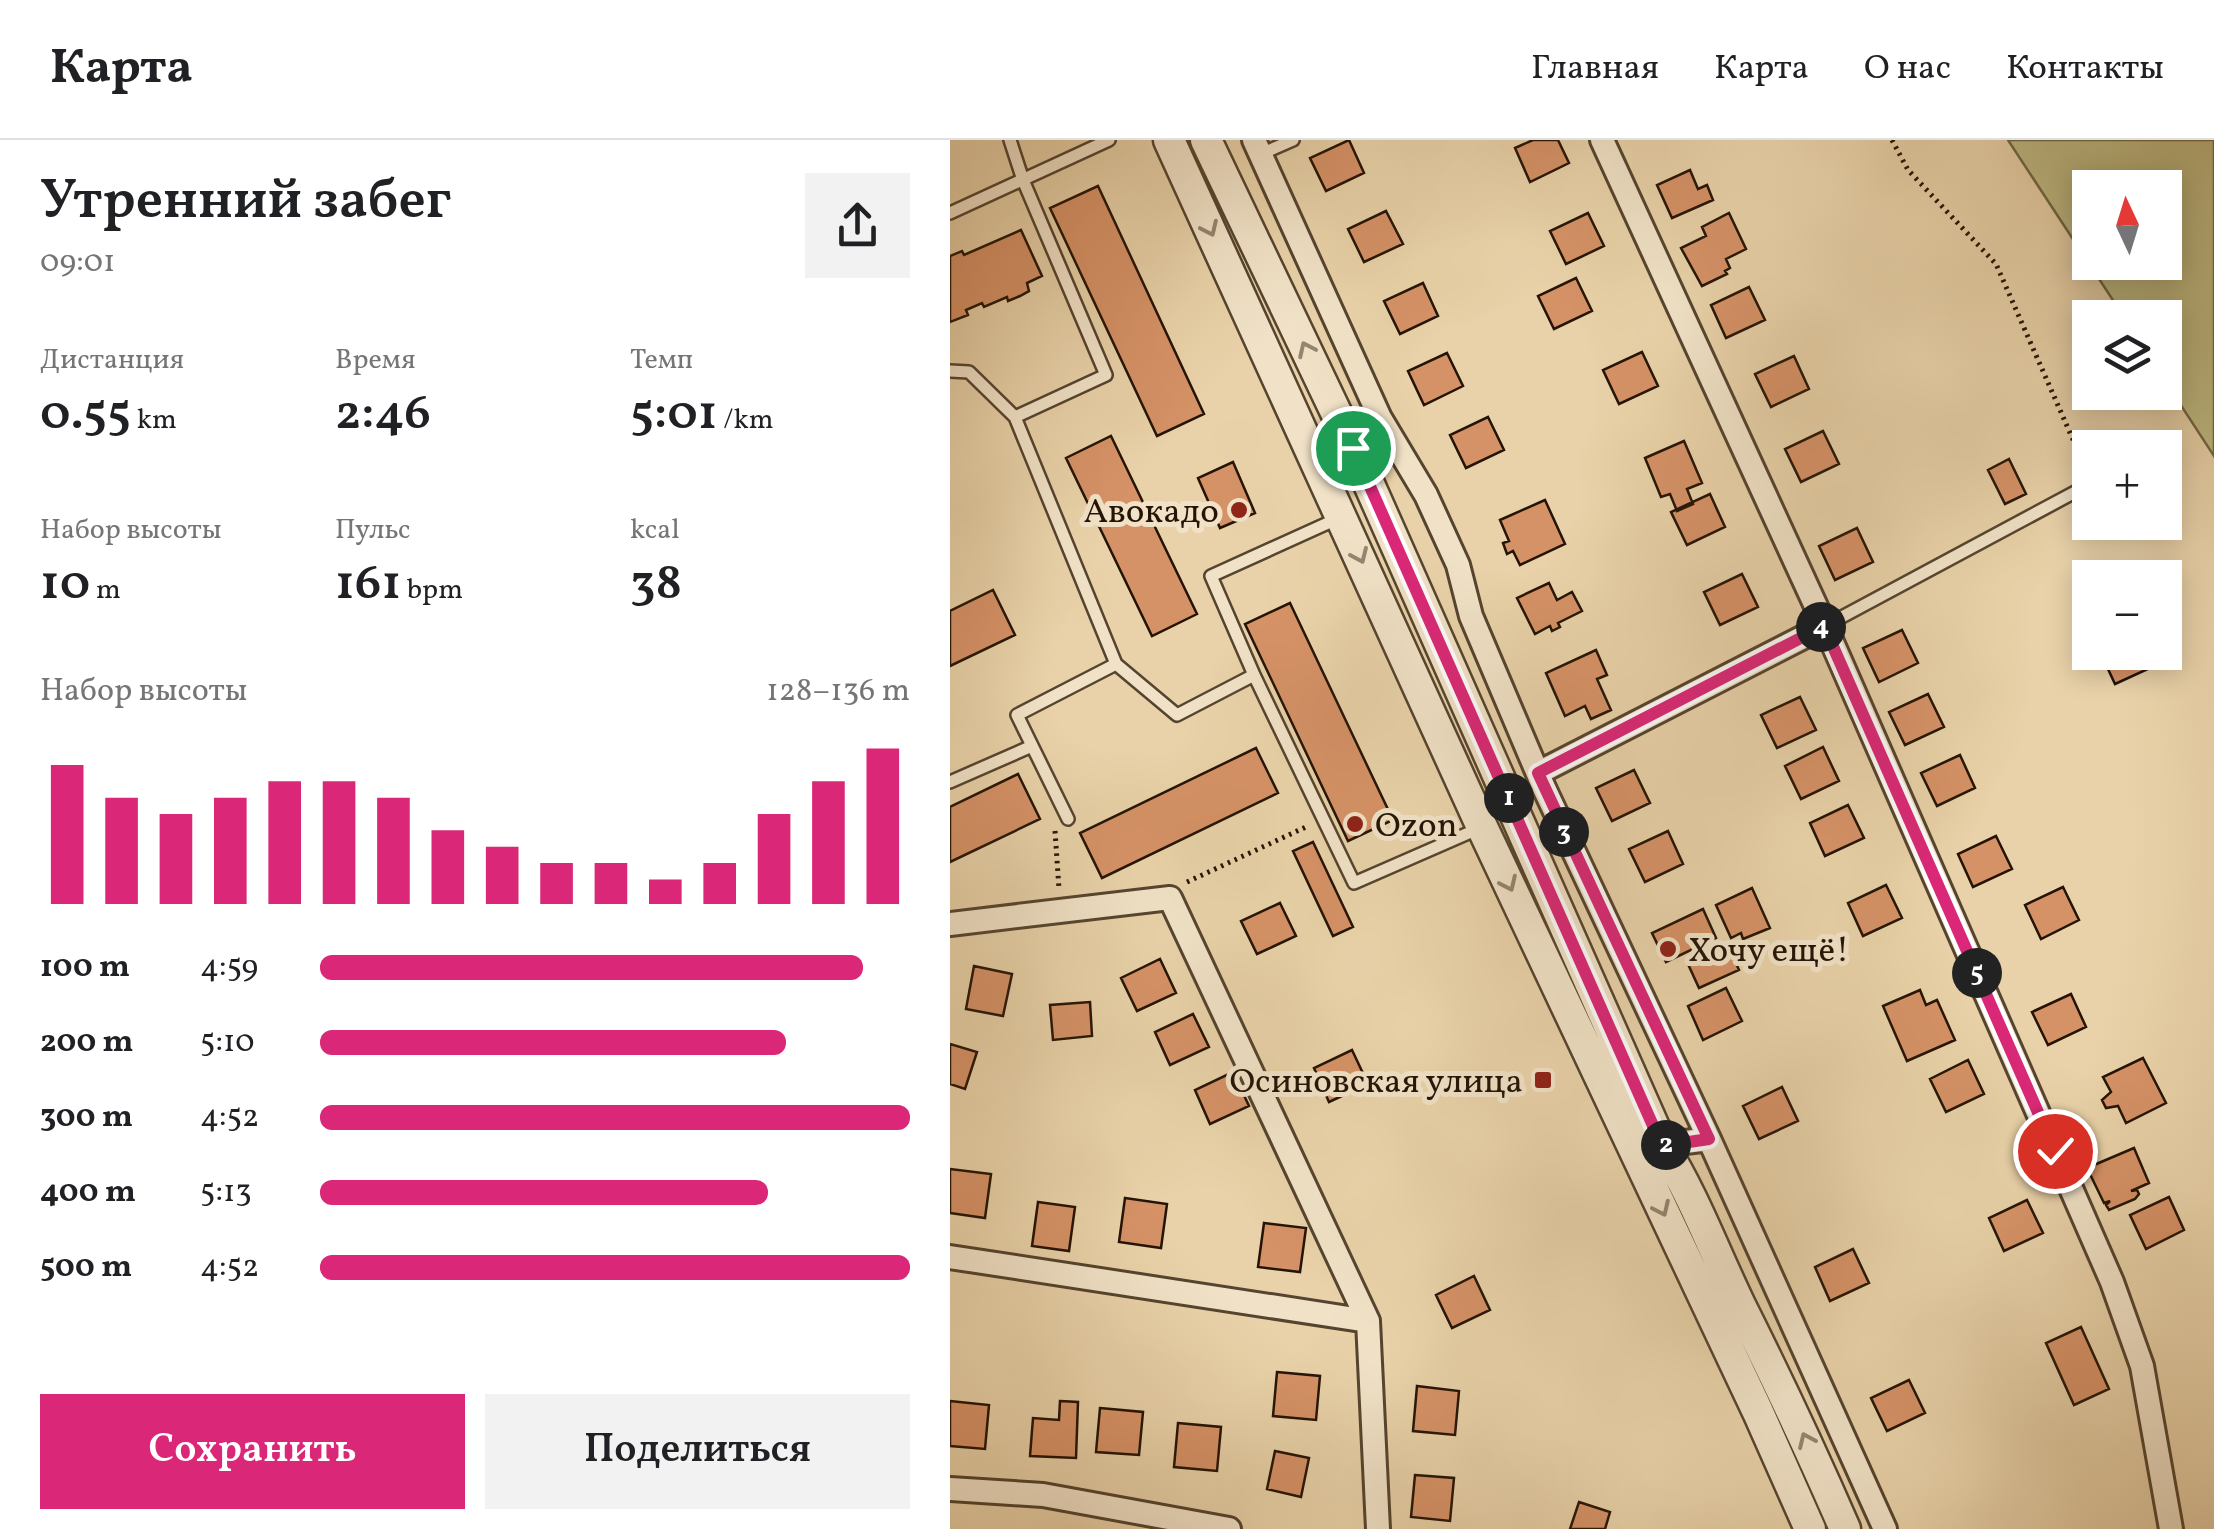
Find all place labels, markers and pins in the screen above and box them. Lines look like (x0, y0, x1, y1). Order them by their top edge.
pin (1311, 406, 1396, 491)
place label: Авокадо (1083, 489, 1219, 537)
marker: Авокадо (1228, 499, 1250, 521)
pin: 4 (1796, 602, 1846, 652)
pin: 1 (1484, 773, 1534, 823)
place label: Ozon (1375, 803, 1458, 851)
pin: 3 (1539, 807, 1589, 857)
marker: Ozon (1344, 813, 1366, 835)
place label: Хочу ещё! (1688, 928, 1850, 976)
marker: Хочу ещё! (1657, 938, 1679, 960)
pin: 5 (1952, 948, 2002, 998)
place label: Осиновская улица (1229, 1059, 1523, 1107)
marker: Осиновская улица (1532, 1069, 1554, 1091)
pin (2013, 1109, 2098, 1194)
pin: 2 (1641, 1120, 1691, 1170)

